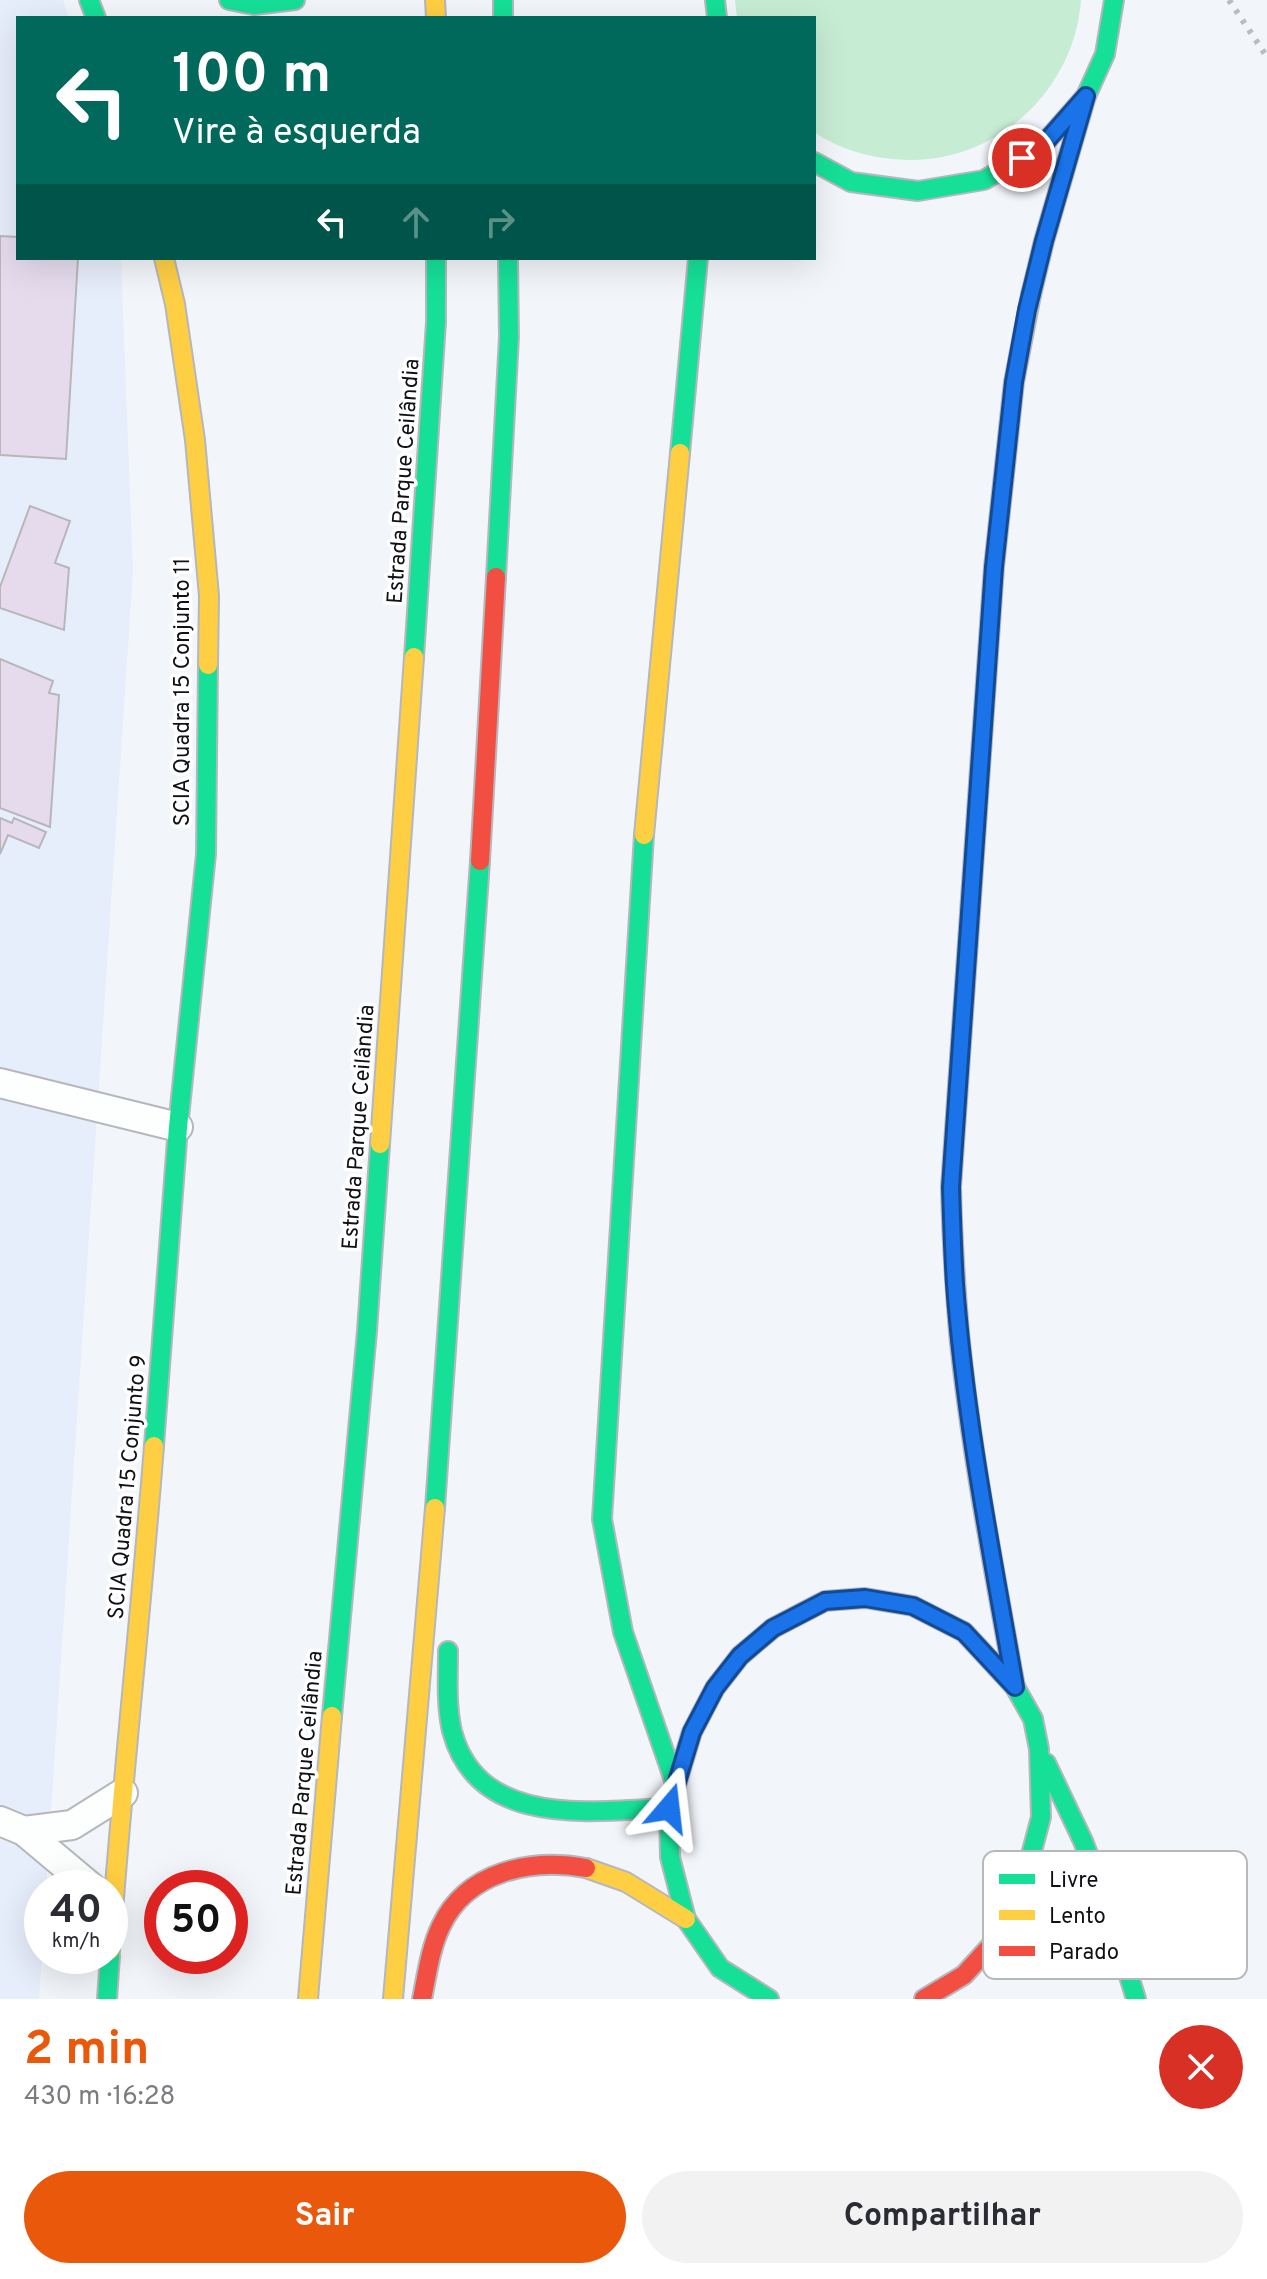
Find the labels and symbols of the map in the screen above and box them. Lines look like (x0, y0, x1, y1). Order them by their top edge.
pin (988, 124, 1056, 192)
street label: Estrada Parque Ceilândia (382, 358, 427, 605)
street label: SCIA Quadra 15 Conjunto 11 (170, 558, 197, 826)
street label: Estrada Parque Ceilândia (337, 1004, 382, 1251)
street label: SCIA Quadra 15 Conjunto 9 (103, 1354, 154, 1621)
street label: Estrada Parque Ceilândia (281, 1650, 330, 1897)
position arrow (627, 1766, 711, 1850)
legend (983, 1851, 1247, 1979)
text: Livre (1049, 1868, 1098, 1895)
speed limit sign: 50 (144, 1870, 248, 1974)
text: Lento (1049, 1904, 1106, 1931)
text: Parado (1049, 1940, 1119, 1967)

